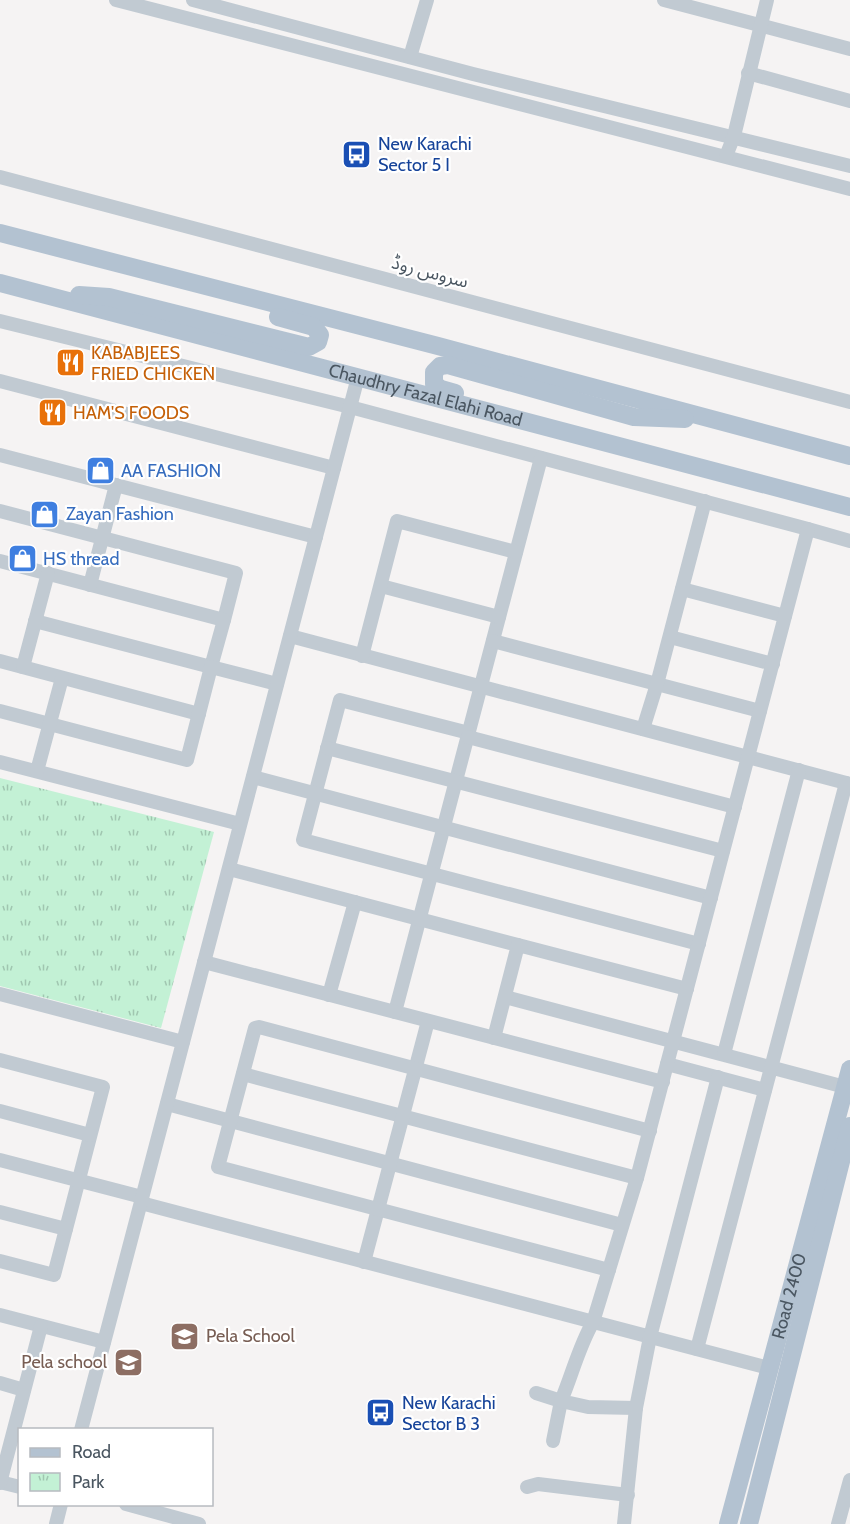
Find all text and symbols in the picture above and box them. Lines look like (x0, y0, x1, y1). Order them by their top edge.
place label: New Karachi Sector 5 I (378, 133, 472, 176)
bus stop icon: New Karachi Sector 5 I (341, 138, 373, 170)
street label: سروس روڈ (389, 251, 471, 293)
place label: KABABJEES FRIED CHICKEN (91, 342, 215, 385)
restaurant icon: KABABJEES FRIED CHICKEN (54, 347, 86, 379)
street label: Chaudhry Fazal Elahi Road (326, 359, 525, 431)
restaurant icon: HAM'S FOODS (36, 397, 68, 429)
place label: HAM'S FOODS (73, 402, 189, 424)
shop icon: AA FASHION (84, 455, 116, 487)
place label: AA FASHION (121, 460, 221, 482)
shop icon: Zayan Fashion (29, 498, 61, 530)
place label: Zayan Fashion (66, 503, 174, 525)
shop icon: HS thread (6, 543, 38, 575)
place label: HS thread (43, 548, 119, 570)
street label: Road 2400 (767, 1251, 811, 1341)
school or university icon: Pela School (169, 1320, 201, 1352)
place label: Pela School (206, 1325, 295, 1347)
school or university icon: Pela school (112, 1346, 144, 1378)
place label: Pela school (21, 1351, 108, 1373)
place label: New Karachi Sector B 3 (402, 1392, 496, 1435)
bus stop icon: New Karachi Sector B 3 (365, 1397, 397, 1429)
legend (18, 1428, 213, 1506)
text: Road (72, 1441, 111, 1463)
text: Park (72, 1471, 105, 1493)

